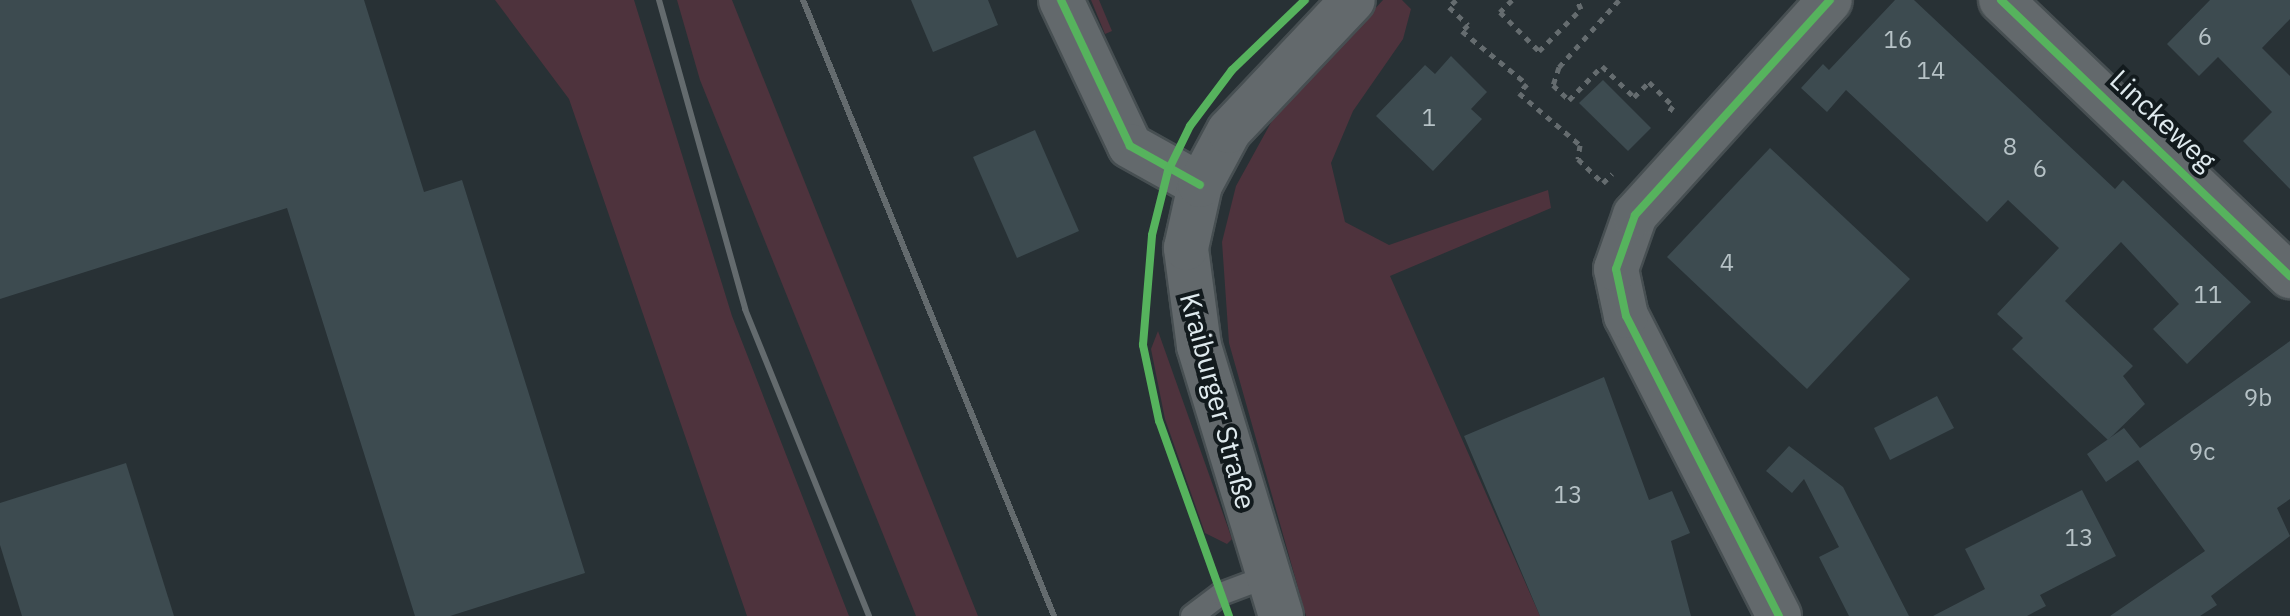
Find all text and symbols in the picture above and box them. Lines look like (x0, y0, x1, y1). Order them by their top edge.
house number: 6 (2198, 23, 2212, 51)
house number: 16 (1884, 26, 1912, 54)
house number: 14 (1917, 57, 1945, 85)
street label: Linckeweg (2103, 63, 2223, 177)
house number: 1 (1422, 104, 1436, 132)
house number: 8 (2003, 133, 2017, 161)
house number: 6 (2033, 155, 2047, 183)
house number: 4 (1720, 249, 1734, 277)
house number: 11 (2194, 281, 2222, 309)
street label: Kraiburger Straße (1173, 289, 1263, 513)
house number: 9b (2244, 384, 2272, 412)
house number: 9c (2189, 438, 2215, 466)
house number: 13 (1554, 481, 1582, 509)
house number: 13 (2065, 524, 2093, 552)

